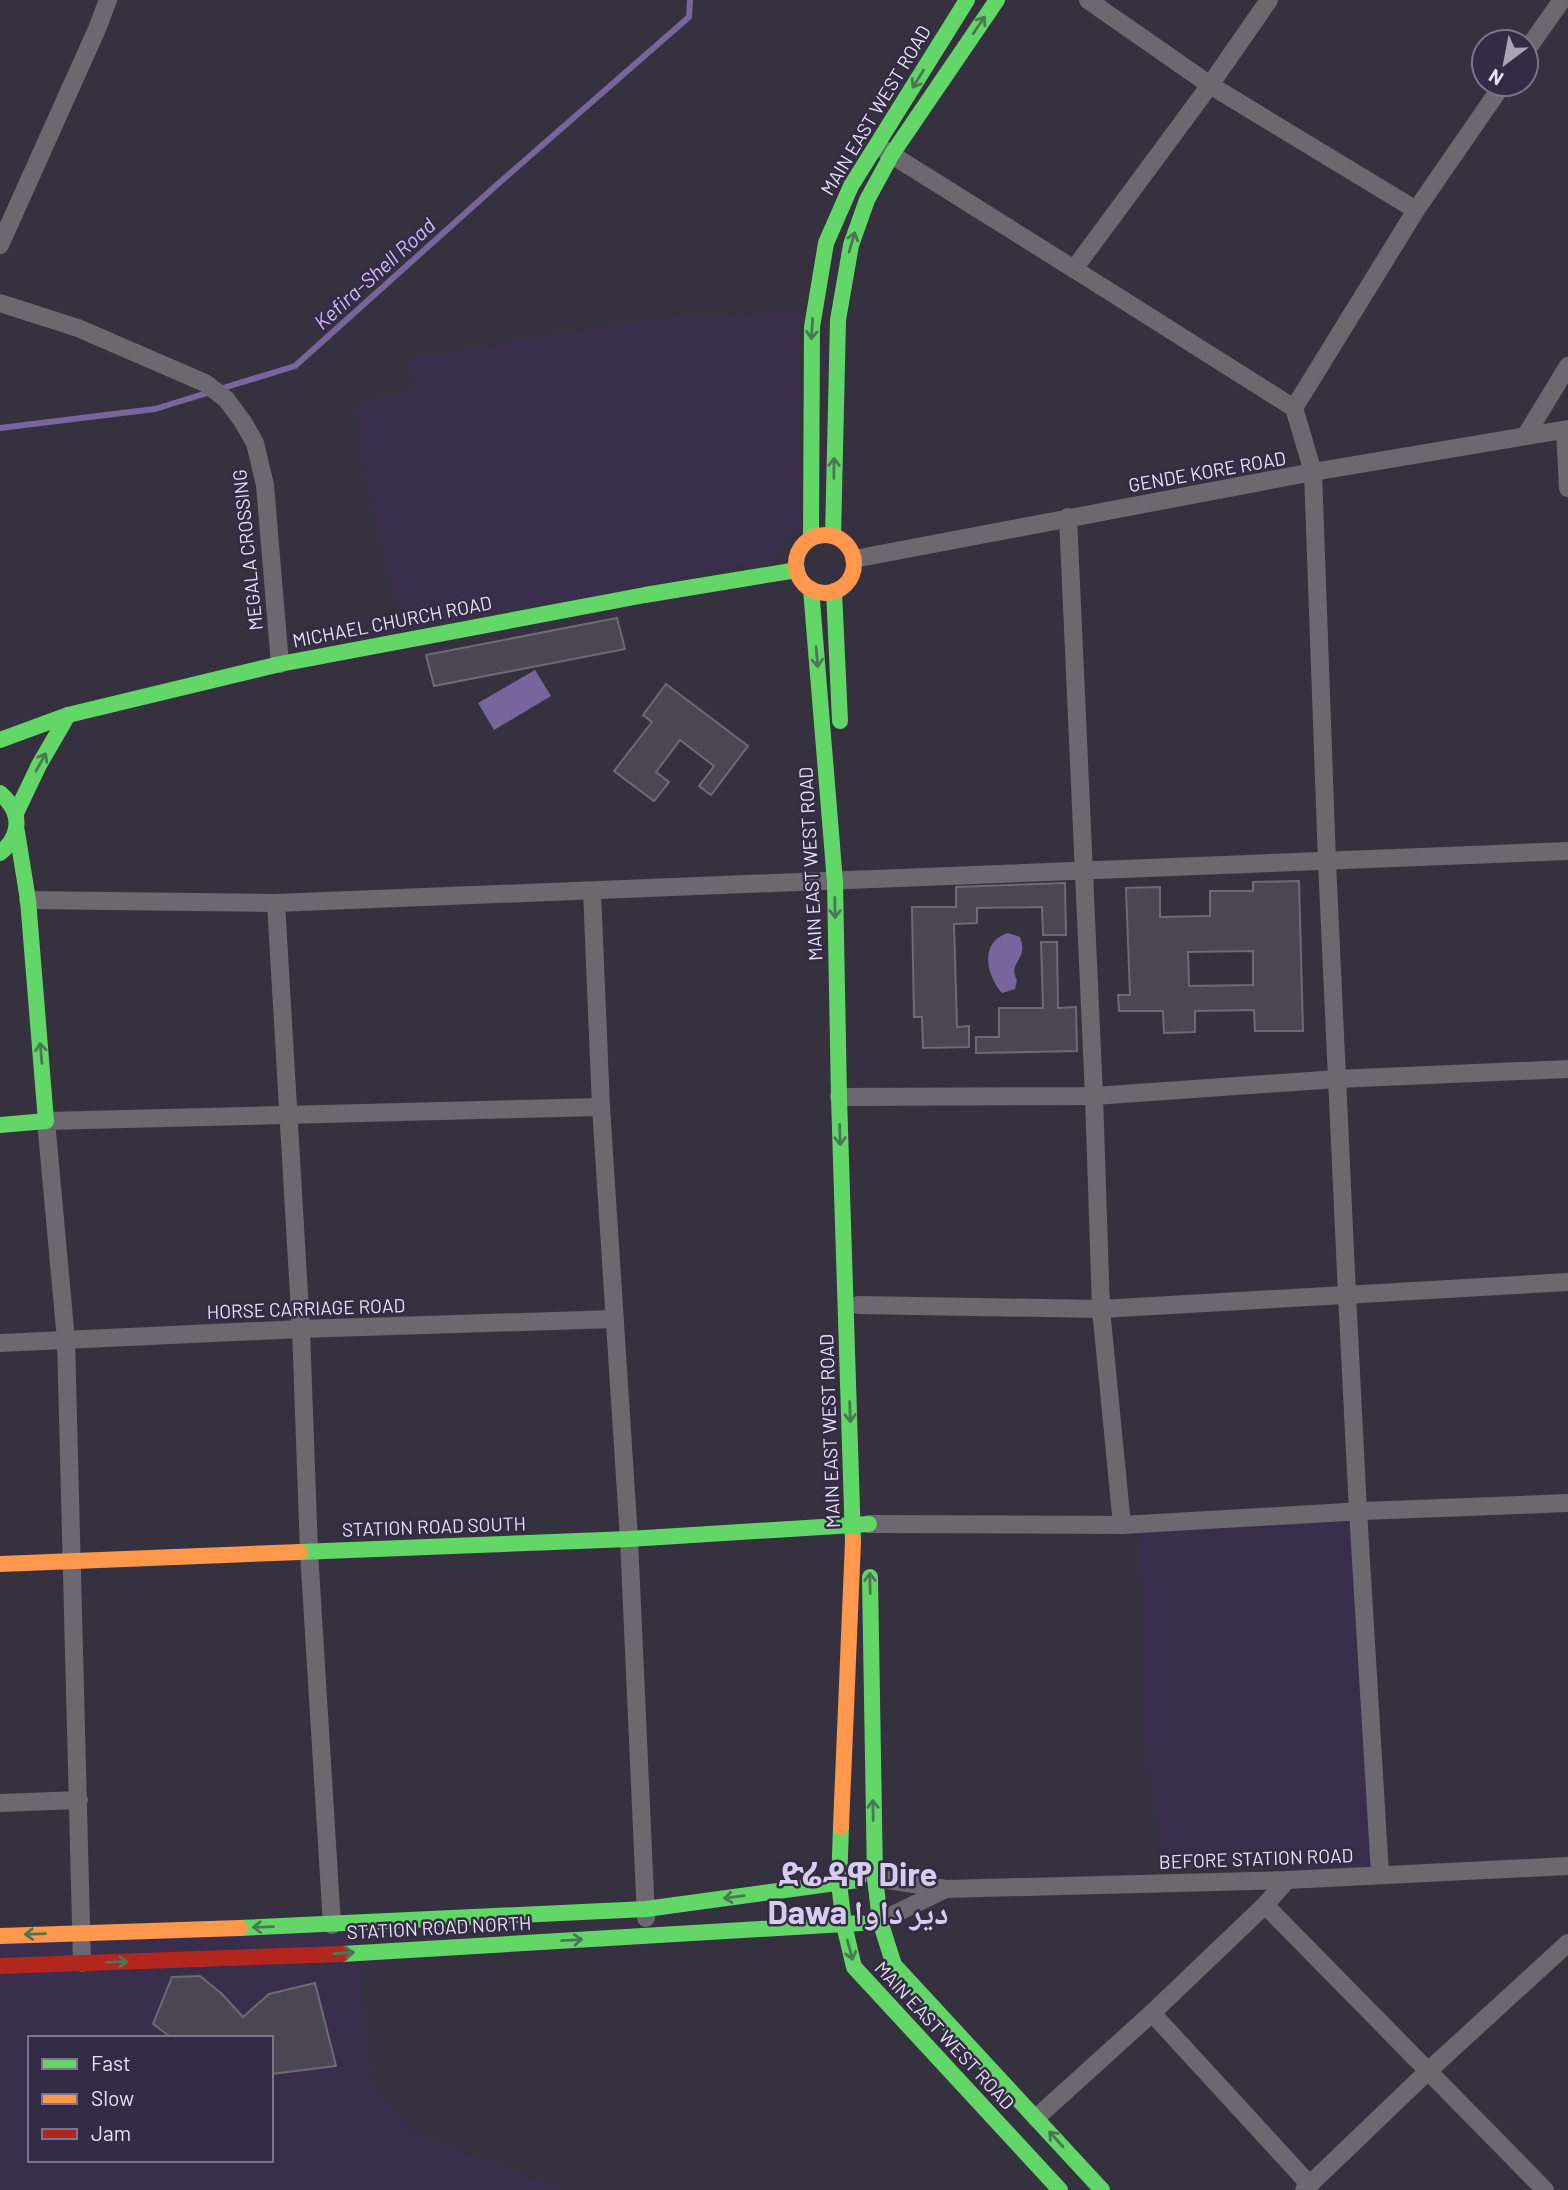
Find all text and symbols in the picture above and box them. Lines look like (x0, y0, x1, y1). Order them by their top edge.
one-way arrow (972, 16, 987, 35)
street label: MAIN EAST WEST ROAD (815, 21, 935, 199)
north arrow (1470, 28, 1540, 98)
text: N (1484, 65, 1507, 91)
one-way arrow (910, 68, 924, 88)
water label: Kefira-Shell Road (308, 212, 440, 334)
one-way arrow (847, 231, 860, 253)
one-way arrow (806, 318, 819, 341)
street label: GENDE KORE ROAD (1126, 446, 1288, 496)
one-way arrow (828, 456, 841, 479)
street label: MEGALA CROSSING (227, 468, 267, 632)
street label: MICHAEL CHURCH ROAD (290, 590, 494, 652)
one-way arrow (811, 645, 824, 667)
one-way arrow (35, 752, 48, 773)
street label: MAIN EAST WEST ROAD (793, 766, 827, 962)
one-way arrow (829, 896, 842, 919)
one-way arrow (34, 1042, 47, 1065)
one-way arrow (834, 1124, 847, 1147)
street label: HORSE CARRIAGE ROAD (206, 1293, 406, 1323)
street label: MAIN EAST WEST ROAD (814, 1334, 844, 1528)
one-way arrow (844, 1400, 857, 1423)
street label: STATION ROAD SOUTH (342, 1511, 526, 1541)
one-way arrow (863, 1571, 876, 1594)
one-way arrow (867, 1799, 880, 1822)
street label: BEFORE STATION ROAD (1158, 1843, 1354, 1873)
district label: ድሬዳዋ Dire Dawa دير داوا (767, 1853, 949, 1931)
one-way arrow (723, 1891, 746, 1904)
street label: STATION ROAD NORTH (346, 1911, 532, 1943)
one-way arrow (252, 1920, 275, 1934)
one-way arrow (24, 1928, 47, 1941)
one-way arrow (560, 1933, 582, 1946)
one-way arrow (844, 1938, 857, 1961)
one-way arrow (333, 1946, 355, 1959)
one-way arrow (105, 1955, 128, 1968)
street label: MAIN EAST WEST ROAD (870, 1956, 1020, 2114)
legend (28, 2036, 273, 2162)
text: Fast (91, 2050, 131, 2075)
text: Slow (91, 2085, 134, 2110)
text: Jam (91, 2120, 131, 2145)
one-way arrow (1048, 2131, 1064, 2149)

